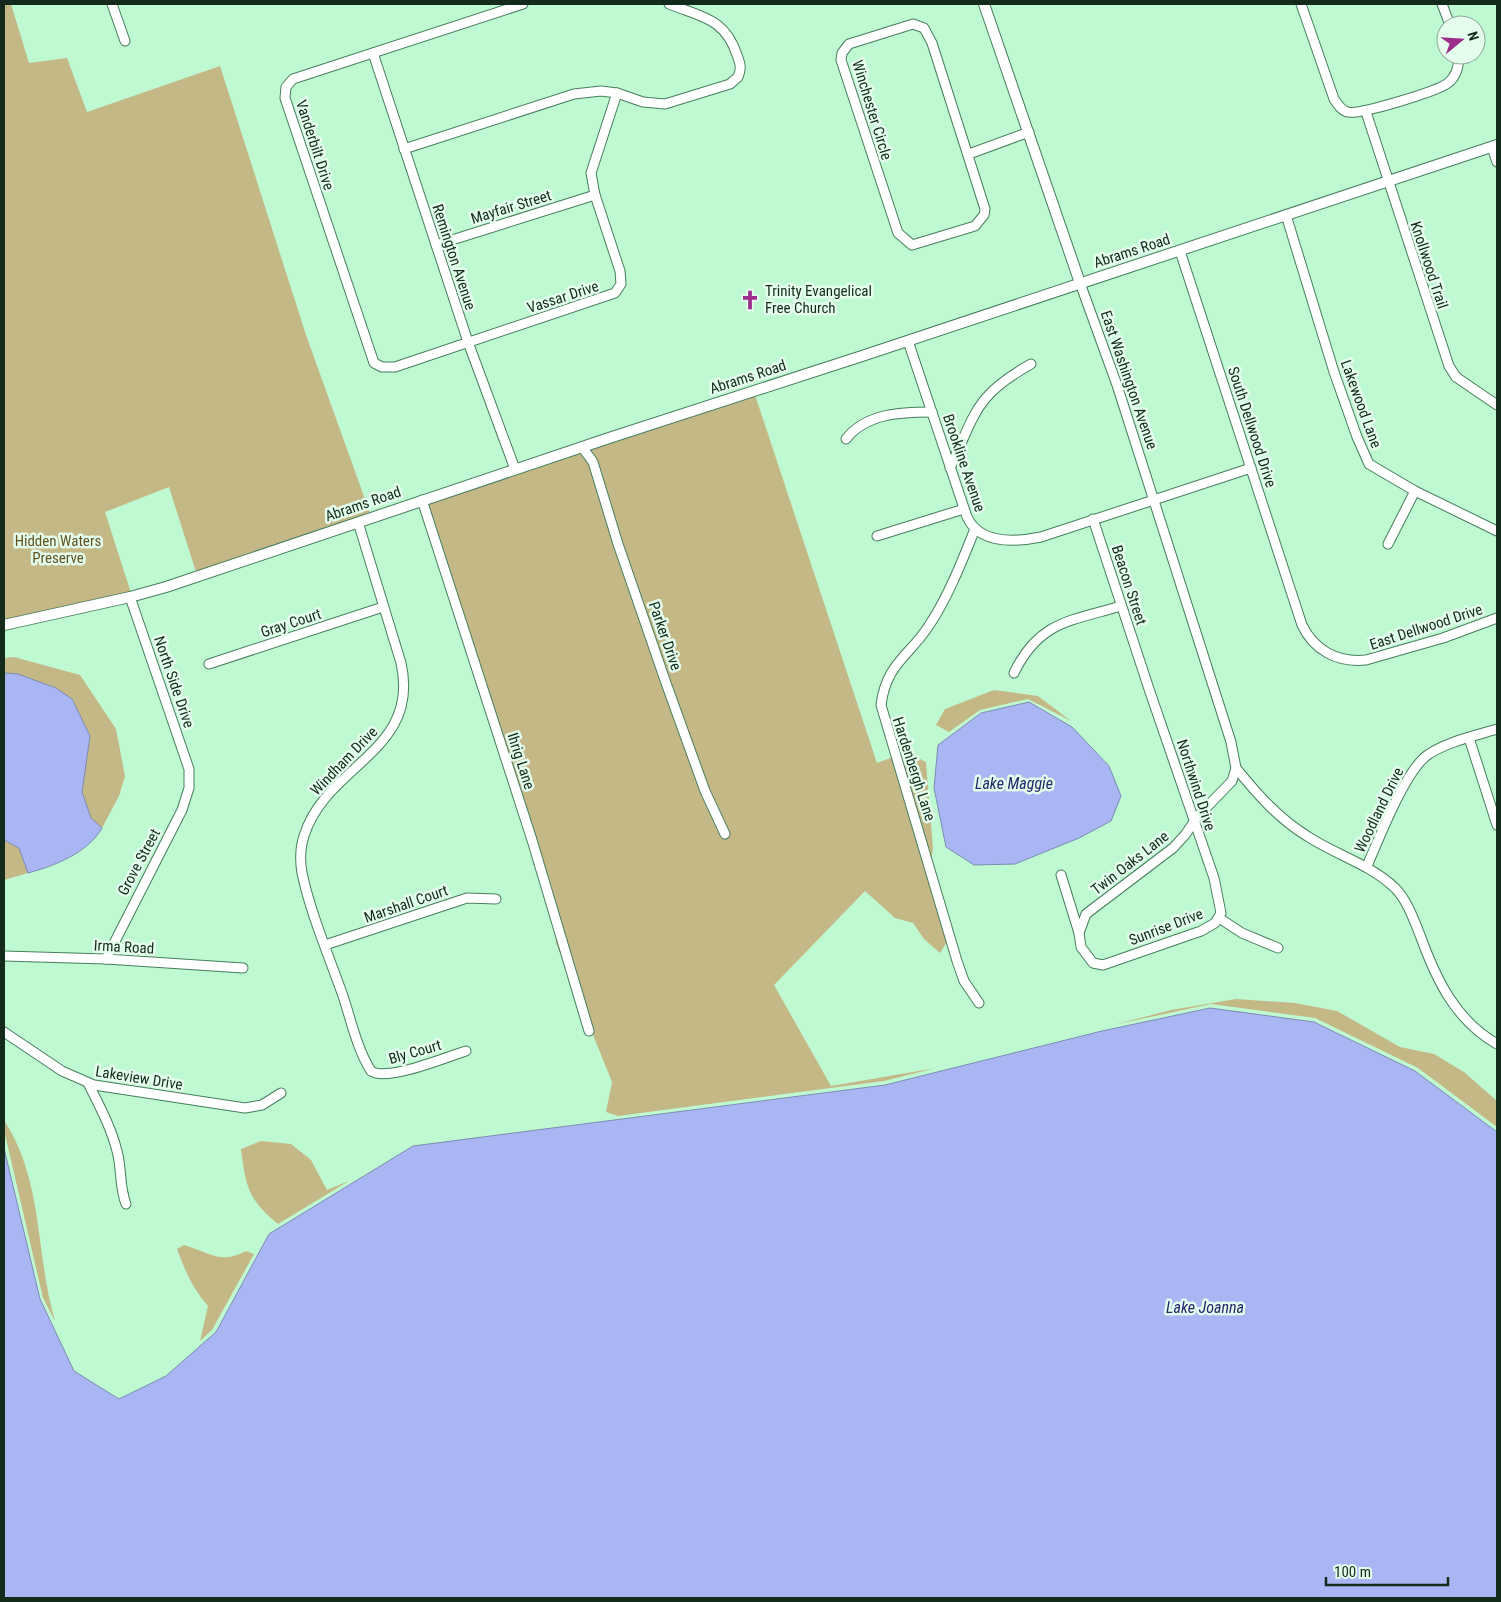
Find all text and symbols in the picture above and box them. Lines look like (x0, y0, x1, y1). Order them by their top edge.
north arrow (1436, 15, 1486, 65)
text: N (1464, 29, 1482, 43)
street label: Winchester Circle (848, 58, 896, 162)
street label: Vanderbilt Drive (292, 98, 338, 192)
street label: Mayfair Street (469, 186, 553, 228)
street label: Remington Avenue (428, 202, 480, 312)
street label: Knollwood Trail (1406, 219, 1452, 311)
street label: Abrams Road (1092, 230, 1172, 272)
street label: Vassar Drive (525, 277, 601, 317)
place label: Trinity Evangelical Free Church (765, 282, 872, 317)
church icon: Trinity Evangelical Free Church (739, 289, 761, 311)
street label: East Washington Avenue (1097, 308, 1161, 452)
street label: Abrams Road (708, 356, 788, 398)
street label: Lakewood Lane (1337, 358, 1385, 450)
street label: South Dellwood Drive (1224, 364, 1280, 490)
street label: Brookline Avenue (939, 412, 989, 514)
street label: Abrams Road (323, 483, 403, 525)
park label: Hidden Waters Preserve (15, 532, 101, 567)
street label: Beacon Street (1108, 543, 1150, 627)
street label: Parker Drive (645, 599, 685, 673)
street label: East Dellwood Drive (1367, 600, 1485, 654)
street label: Gray Court (258, 605, 324, 641)
street label: North Side Drive (150, 634, 198, 730)
street label: Hardenbergh Lane (889, 715, 939, 823)
street label: Windham Drive (307, 723, 381, 799)
street label: Ihrig Lane (503, 730, 539, 792)
street label: Northwind Drive (1173, 737, 1219, 833)
street label: Woodland Drive (1351, 765, 1407, 855)
water label: Lake Maggie (975, 774, 1053, 793)
street label: Grove Street (114, 826, 164, 898)
street label: Twin Oaks Lane (1088, 827, 1172, 899)
street label: Marshall Court (362, 881, 450, 927)
street label: Sunrise Drive (1127, 905, 1205, 949)
street label: Irma Road (93, 936, 155, 958)
street label: Bly Court (387, 1036, 443, 1068)
street label: Lakeview Drive (94, 1062, 184, 1094)
water label: Lake Joanna (1166, 1298, 1244, 1317)
scale bar (1326, 1554, 1448, 1586)
text: 100 m (1334, 1563, 1371, 1581)

